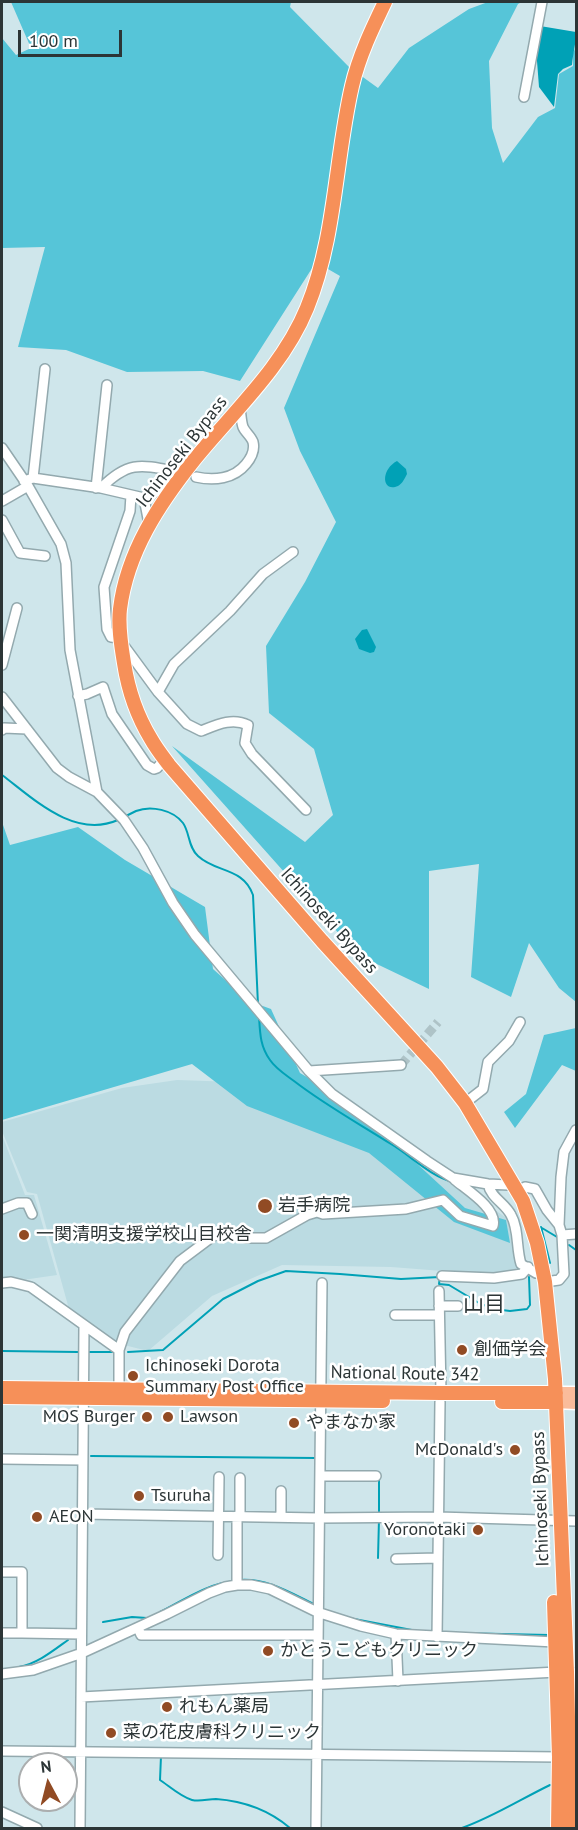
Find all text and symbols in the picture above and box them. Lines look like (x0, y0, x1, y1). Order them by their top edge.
scale bar (21, 18, 124, 56)
text: 100 m (29, 29, 78, 52)
street label: Ichinoseki Bypass (132, 392, 232, 512)
street label: Ichinoseki Bypass (276, 864, 382, 978)
place label: 岩手病院 (278, 1195, 350, 1217)
marker: 岩手病院 (256, 1197, 274, 1215)
place label: 一関清明支援学校山目校舎 (36, 1224, 252, 1246)
marker: 一関清明支援学校山目校舎 (17, 1228, 31, 1242)
district label: 山目 (463, 1292, 505, 1318)
place label: 創価学会 (474, 1339, 546, 1361)
marker: 創価学会 (455, 1343, 469, 1357)
place label: Ichinoseki Dorota Summary Post Office (145, 1355, 304, 1398)
street label: National Route 342 (330, 1362, 480, 1386)
marker: Ichinoseki Dorota Summary Post Office (126, 1369, 140, 1383)
place label: MOS Burger (43, 1406, 135, 1428)
place label: Lawson (180, 1406, 238, 1428)
marker: MOS Burger (140, 1410, 154, 1424)
marker: Lawson (161, 1410, 175, 1424)
place label: やまなか家 (306, 1412, 396, 1434)
marker: やまなか家 (287, 1416, 301, 1430)
street label: Ichinoseki Bypass (528, 1431, 554, 1567)
place label: McDonald's (415, 1439, 503, 1461)
marker: McDonald's (508, 1443, 522, 1457)
place label: Tsuruha (151, 1485, 211, 1507)
marker: Tsuruha (132, 1489, 146, 1503)
place label: AEON (49, 1506, 94, 1528)
marker: AEON (30, 1510, 44, 1524)
place label: Yoronotaki (384, 1519, 466, 1541)
marker: Yoronotaki (471, 1523, 485, 1537)
place label: かとうこどもクリニック (280, 1640, 478, 1662)
marker: かとうこどもクリニック (261, 1644, 275, 1658)
place label: れもん薬局 (179, 1696, 269, 1718)
marker: れもん薬局 (160, 1700, 174, 1714)
place label: 菜の花皮膚科クリニック (123, 1722, 321, 1744)
marker: 菜の花皮膚科クリニック (104, 1726, 118, 1740)
north arrow (18, 1752, 78, 1812)
text: N (40, 1756, 52, 1777)

